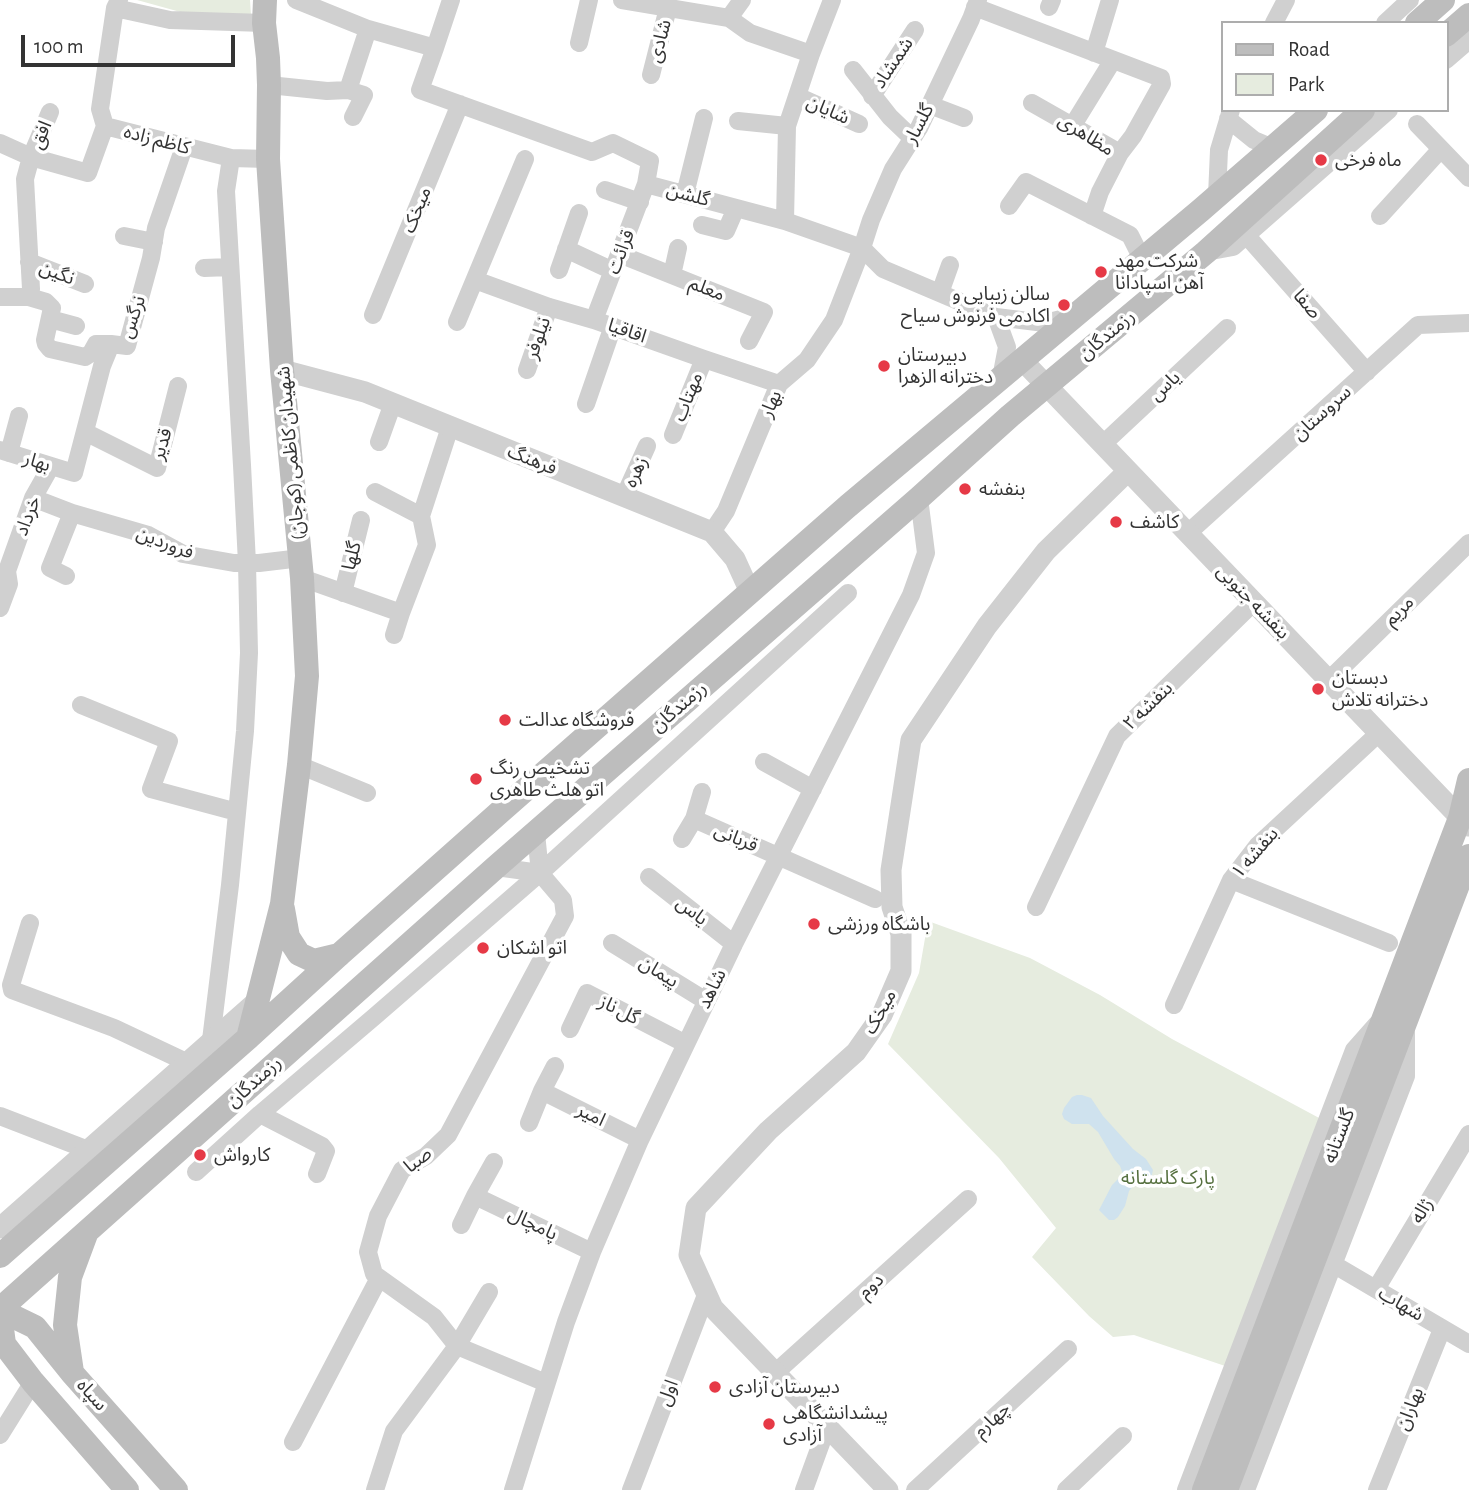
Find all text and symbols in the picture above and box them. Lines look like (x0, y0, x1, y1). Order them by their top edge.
street label: شادی (643, 17, 677, 65)
scale bar (24, 21, 238, 65)
legend (1220, 21, 1448, 112)
street label: شمشاد (868, 33, 918, 93)
text: 100 m (34, 36, 84, 57)
text: Road (1288, 39, 1330, 60)
text: Park (1288, 74, 1324, 95)
street label: شایان (803, 91, 853, 129)
street label: گلسار (899, 100, 939, 148)
street label: مظاهری (1054, 109, 1118, 161)
street label: افق (25, 117, 57, 153)
street label: کاظم زاده (121, 120, 193, 160)
place label: ماه فرخی (1335, 149, 1402, 171)
marker: ماه فرخی (1313, 152, 1329, 168)
street label: گلشن (664, 178, 712, 212)
street label: میخک (397, 184, 437, 236)
street label: قرائت (602, 226, 640, 278)
place label: شرکت مهد آهن اسپادانا (1115, 250, 1204, 294)
street label: نگین (36, 256, 78, 290)
marker: شرکت مهد آهن اسپادانا (1093, 264, 1109, 280)
street label: معلم (686, 272, 728, 306)
place label: سالن زیبایی و اکادمی فرنوش سیاح (901, 283, 1050, 327)
street label: صفا (1288, 284, 1326, 324)
street label: نرگس (115, 293, 151, 341)
marker: سالن زیبایی و اکادمی فرنوش سیاح (1056, 297, 1072, 313)
street label: رزمندگان (1074, 305, 1140, 365)
street label: نیلوفر (520, 314, 556, 362)
street label: اقاقیا (605, 314, 649, 348)
place label: دبيرستان دخترانه الزهرا (898, 344, 993, 388)
marker: دبيرستان دخترانه الزهرا (876, 358, 892, 374)
street label: شهیدان کاظمی (کوجان) (272, 365, 310, 541)
street label: یاس (1145, 366, 1185, 406)
street label: مهتاب (668, 369, 708, 425)
street label: سروستان (1288, 381, 1356, 445)
street label: بهار (755, 387, 787, 421)
street label: قدیر (146, 425, 178, 463)
street label: فرهنگ (504, 440, 560, 480)
street label: بهار (21, 447, 53, 477)
street label: زهره (619, 453, 653, 491)
place label: بنفشه (979, 478, 1025, 500)
marker: بنفشه (957, 481, 973, 497)
street label: خرداد (10, 493, 46, 539)
place label: کاشف (1130, 511, 1179, 533)
marker: کاشف (1108, 514, 1124, 530)
street label: فروردین (133, 522, 197, 564)
street label: گلها (337, 539, 367, 573)
street label: بنفشه جنوبی (1212, 560, 1294, 644)
street label: مریم (1379, 591, 1419, 631)
place label: دبستان دخترانه تلاش (1332, 667, 1428, 711)
street label: رزمندگان (647, 677, 711, 737)
street label: بنفشه ۲ (1118, 677, 1178, 735)
marker: دبستان دخترانه تلاش (1310, 681, 1326, 697)
place label: فروشگاه عدالت (519, 709, 634, 731)
marker: فروشگاه عدالت (497, 712, 513, 728)
place label: تشخیص رنگ اتو هلث طاهری (490, 757, 604, 801)
marker: تشخیص رنگ اتو هلث طاهری (468, 771, 484, 787)
street label: قربانی (711, 819, 761, 857)
street label: بنفشه ۱ (1227, 823, 1283, 883)
street label: یاس (672, 891, 712, 931)
place label: باشگاه ورزشی (828, 913, 930, 935)
marker: باشگاه ورزشی (806, 916, 822, 932)
place label: اتو اشکان (497, 937, 567, 959)
marker: اتو اشکان (475, 940, 491, 956)
street label: پیمان (635, 951, 683, 993)
street label: شاهد (693, 965, 731, 1013)
street label: میخک (858, 986, 902, 1038)
street label: گل ناز (595, 990, 643, 1030)
street label: رزمندگان (222, 1051, 286, 1113)
street label: امیر (573, 1098, 609, 1132)
street label: گلستانه (1318, 1105, 1360, 1167)
street label: صبا (399, 1142, 437, 1178)
place label: کارواش (214, 1144, 270, 1166)
marker: کارواش (192, 1147, 208, 1163)
park label: پارک گلستانه (1121, 1167, 1215, 1189)
street label: ژاله (1406, 1194, 1438, 1228)
street label: پامچال (505, 1202, 561, 1246)
street label: دوم (853, 1269, 889, 1303)
street label: شهاب (1374, 1282, 1428, 1326)
street label: سپاه (72, 1374, 112, 1416)
place label: دبیرستان آزادی (729, 1376, 840, 1398)
street label: اول (653, 1377, 683, 1409)
marker: دبیرستان آزادی (707, 1379, 723, 1395)
street label: بهاران (1391, 1384, 1429, 1434)
street label: چهارم (969, 1397, 1015, 1443)
place label: پیشدانشگاهی آزادی (783, 1402, 888, 1446)
marker: پیشدانشگاهی آزادی (761, 1416, 777, 1432)

